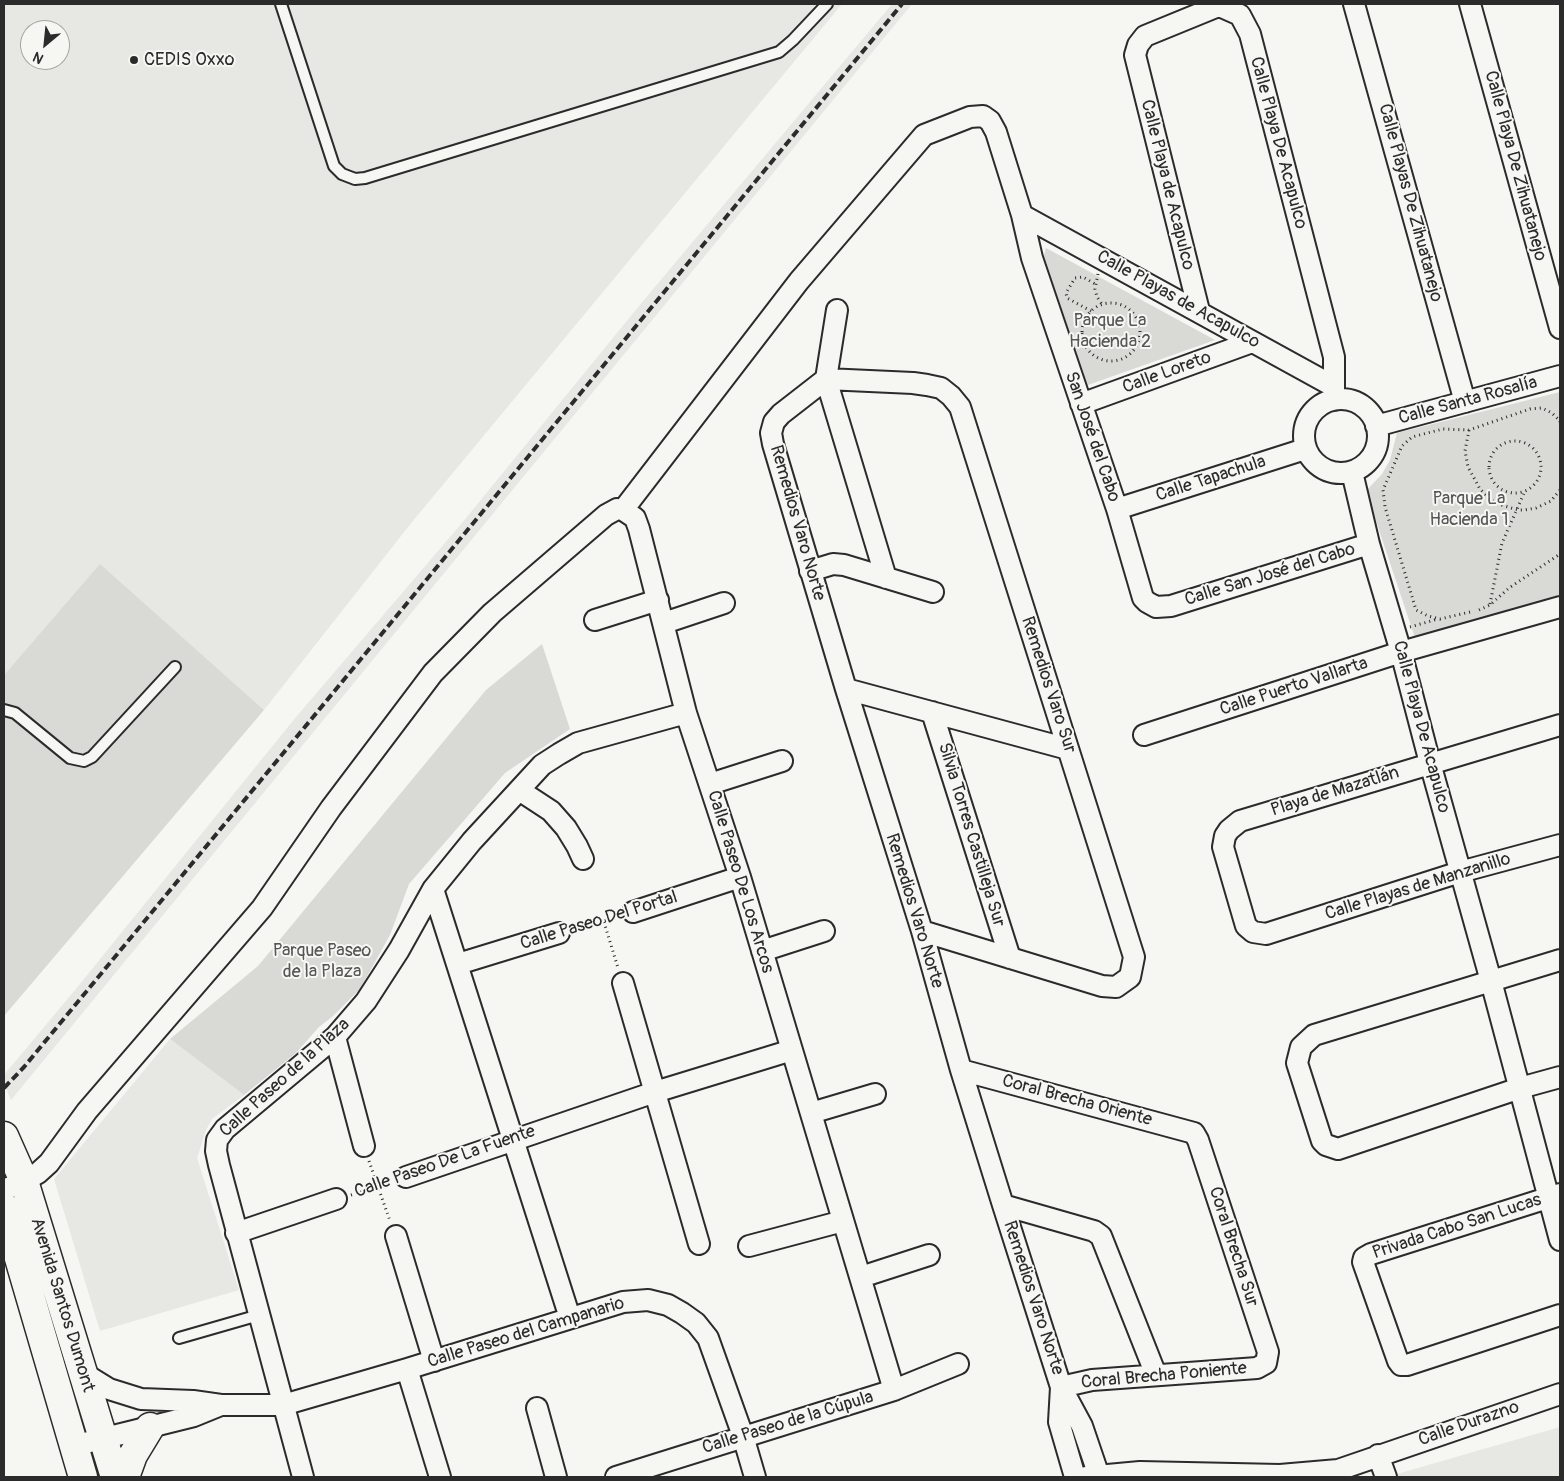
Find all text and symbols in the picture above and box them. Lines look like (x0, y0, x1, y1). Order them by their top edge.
north arrow (20, 20, 70, 70)
text: N (30, 48, 46, 68)
place label: CEDIS Oxxo (144, 49, 234, 71)
marker: CEDIS Oxxo (128, 54, 140, 66)
street label: Calle Playa De Acapulco (1245, 55, 1311, 231)
street label: Calle Playa De Zihuatanejo (1479, 68, 1551, 264)
street label: Calle Playa de Acapulco (1135, 97, 1199, 273)
street label: Calle Playas De Zihuatanejo (1373, 102, 1447, 304)
street label: Calle Playas de Acapulco (1093, 246, 1263, 354)
park label: Parque La Hacienda 2 (1069, 310, 1151, 352)
street label: Calle Loreto (1120, 347, 1214, 399)
street label: San José del Cabo (1060, 369, 1124, 505)
street label: Calle Santa Rosalía (1396, 372, 1540, 430)
street label: Remedios Varo Norte (764, 443, 830, 603)
street label: Calle Tapachula (1153, 451, 1269, 507)
park label: Parque La Hacienda 1 (1430, 488, 1508, 530)
street label: Calle San José del Cabo (1182, 539, 1358, 611)
street label: Remedios Varo Sur (1016, 614, 1080, 756)
street label: Calle Playa De Acapulco (1388, 639, 1454, 815)
street label: Calle Puerto Vallarta (1217, 653, 1371, 721)
street label: Silvia Torres Castilleja Sur (933, 740, 1009, 930)
street label: Playa de Mazatlán (1268, 762, 1402, 822)
street label: Calle Paseo De Los Arcos (702, 788, 778, 976)
street label: Remedios Varo Norte (880, 831, 948, 991)
street label: Calle Playas de Manzanillo (1323, 848, 1513, 926)
street label: Calle Paseo Del Portal (518, 887, 680, 955)
park label: Parque Paseo de la Plaza (273, 940, 371, 982)
street label: Calle Paseo de la Plaza (216, 1014, 354, 1142)
street label: Coral Brecha Oriente (1000, 1071, 1154, 1131)
street label: Calle Paseo De La Fuente (352, 1121, 538, 1203)
street label: Coral Brecha Sur (1203, 1184, 1263, 1310)
street label: Privada Cabo San Lucas (1370, 1189, 1544, 1265)
street label: Avenida Santos Dumont (25, 1215, 99, 1395)
street label: Remedios Varo Norte (998, 1218, 1068, 1378)
street label: Calle Paseo del Campanario (425, 1293, 627, 1373)
street label: Coral Brecha Poniente (1080, 1358, 1248, 1394)
street label: Calle Paseo de la Cúpula (700, 1387, 876, 1459)
street label: Calle Durazno (1416, 1397, 1522, 1451)

